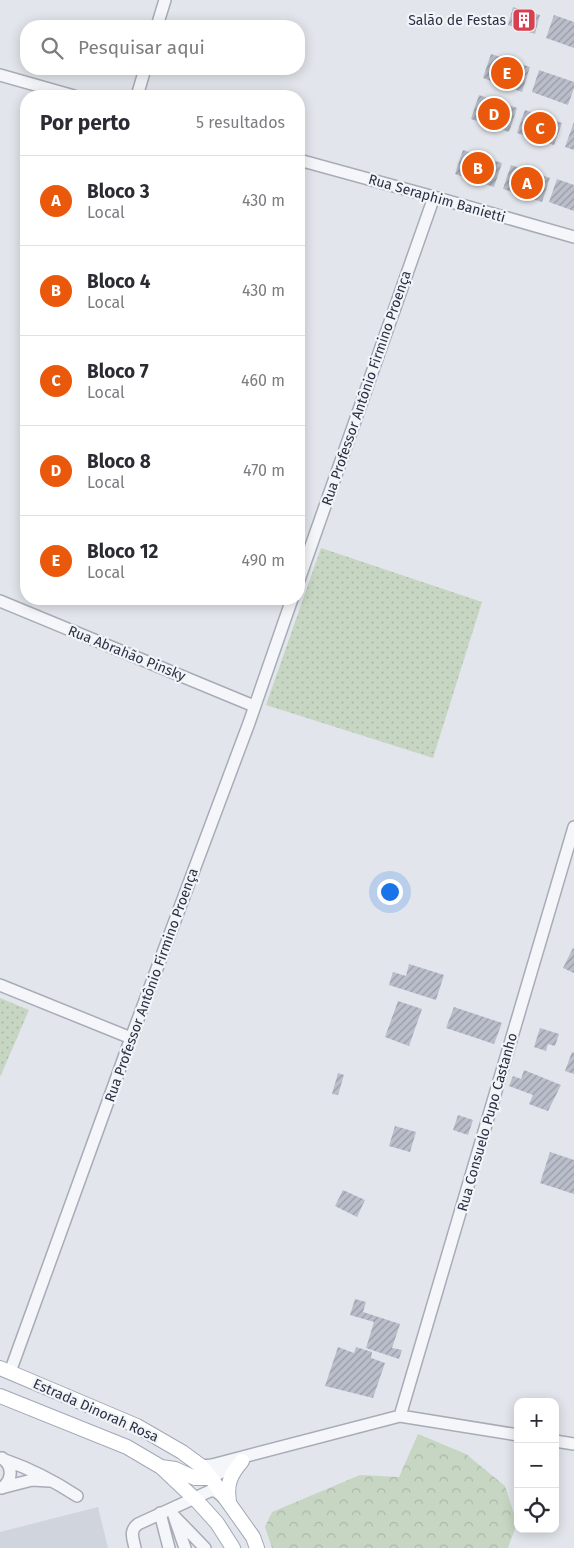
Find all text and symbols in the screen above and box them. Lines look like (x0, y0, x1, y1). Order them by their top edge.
building icon: Salão de Festas (511, 7, 537, 33)
place label: Salão de Festas (408, 12, 506, 29)
search box (20, 20, 305, 75)
icon: search (38, 34, 66, 62)
text: Pesquisar aqui (78, 36, 205, 59)
pin: E (491, 54, 523, 92)
pin: D (478, 95, 510, 133)
pin: C (524, 109, 556, 147)
text: Por perto (40, 110, 130, 136)
text: 5 resultados (196, 113, 285, 132)
pin: B (462, 149, 494, 187)
pin: A (511, 164, 543, 202)
street label: Rua Seraphim Banietti (366, 170, 508, 226)
text: Bloco 3 (87, 180, 150, 203)
text: A (51, 191, 61, 210)
text: 430 m (242, 191, 285, 210)
text: Local (87, 203, 125, 222)
street label: Rua Professor Antônio Firmino Proença (318, 268, 415, 508)
text: Bloco 4 (87, 270, 150, 293)
text: B (51, 281, 61, 300)
text: 430 m (242, 281, 285, 300)
text: Local (87, 293, 125, 312)
text: Bloco 7 (87, 360, 149, 383)
text: C (51, 371, 61, 390)
text: 460 m (241, 371, 285, 390)
text: Local (87, 383, 125, 402)
text: Bloco 8 (87, 450, 151, 473)
text: D (51, 461, 61, 480)
text: 470 m (243, 461, 285, 480)
text: Local (87, 473, 125, 492)
text: Bloco 12 (87, 540, 158, 563)
text: E (52, 551, 60, 570)
text: 490 m (242, 551, 285, 570)
text: Local (87, 563, 125, 582)
street label: Rua Abrahão Pinsky (65, 622, 188, 685)
street label: Rua Professor Antônio Firmino Proença (101, 866, 202, 1104)
your location (377, 879, 403, 905)
street label: Rua Consuelo Pupo Castanho (454, 1031, 521, 1213)
street label: Estrada Dinorah Rosa (30, 1375, 161, 1446)
map controls (514, 1398, 559, 1533)
button: + (514, 1398, 559, 1443)
button: − (514, 1443, 559, 1488)
button: locate (514, 1488, 559, 1533)

